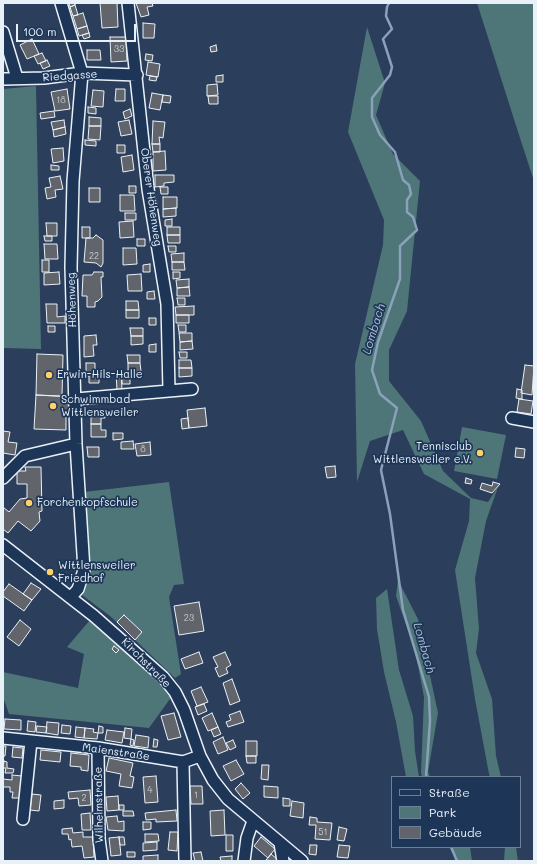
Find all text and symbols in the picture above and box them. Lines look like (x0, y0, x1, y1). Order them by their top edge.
scale bar (18, 16, 138, 42)
text: 100 m (23, 23, 57, 39)
house number: 33 (114, 44, 124, 54)
street label: Riedgasse (42, 68, 98, 84)
house number: 18 (56, 95, 66, 105)
street label: Oberer Höhenweg (138, 147, 164, 247)
house number: 22 (89, 251, 99, 261)
street label: Höhenweg (64, 272, 80, 328)
water label: Lombach (360, 302, 388, 356)
place label: Erwin-Hils-Halle (57, 368, 142, 382)
marker: Erwin-Hils-Halle (44, 370, 54, 380)
place label: Schwimmbad Wittlensweiler (61, 393, 139, 419)
marker: Schwimmbad Wittlensweiler (48, 401, 58, 411)
place label: Tennisclub Wittlensweiler e.V. (373, 440, 472, 466)
house number: 8 (140, 444, 146, 454)
marker: Tennisclub Wittlensweiler e.V. (475, 448, 485, 458)
place label: Forchenkopfschule (37, 496, 138, 510)
marker: Forchenkopfschule (24, 498, 34, 508)
place label: Wittlensweiler Friedhof (58, 559, 136, 585)
marker: Wittlensweiler Friedhof (45, 567, 55, 577)
house number: 23 (184, 613, 194, 623)
water label: Lombach (410, 621, 438, 675)
street label: Kirchstraße (119, 636, 173, 690)
street label: Maienstraße (81, 741, 151, 763)
street label: Wilhelmstraße (92, 767, 106, 843)
legend (391, 776, 521, 848)
text: Straße (429, 784, 470, 800)
house number: 4 (147, 785, 153, 795)
house number: 1 (194, 790, 198, 800)
house number: 2 (81, 793, 87, 803)
text: Park (429, 804, 456, 820)
text: Gebäude (429, 824, 482, 840)
house number: 51 (318, 827, 328, 837)

